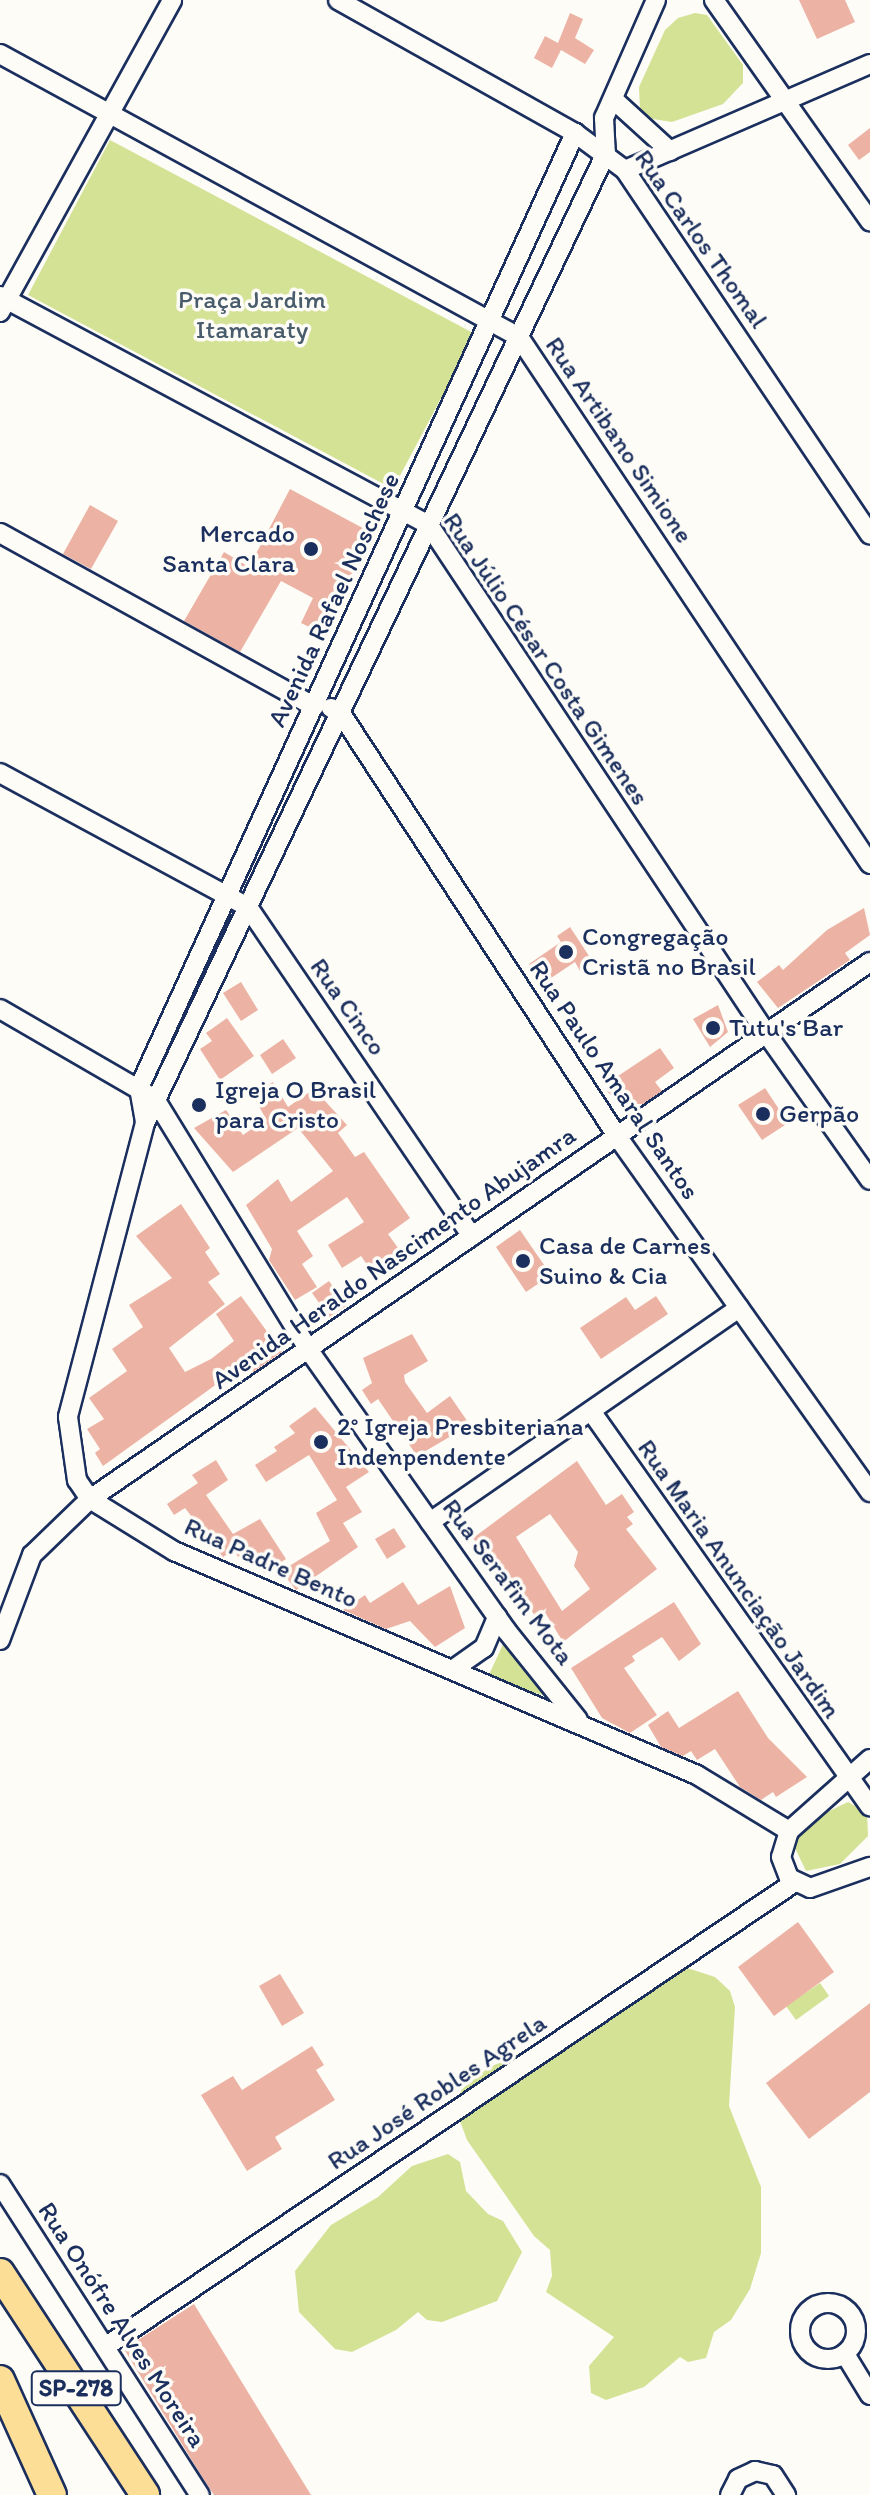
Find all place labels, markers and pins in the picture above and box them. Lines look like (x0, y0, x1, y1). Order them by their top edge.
place label: Mercado Santa Clara (164, 518, 295, 580)
marker: Mercado Santa Clara (302, 540, 320, 558)
place label: Congregação Cristã no Brasil (582, 921, 756, 982)
marker: Congregação Cristã no Brasil (557, 943, 575, 961)
place label: Tutu's Bar (729, 1012, 843, 1044)
marker: Tutu's Bar (704, 1019, 722, 1037)
place label: Igreja O Brasil para Cristo (215, 1074, 376, 1136)
marker: Igreja O Brasil para Cristo (190, 1096, 208, 1114)
place label: Gerpão (779, 1098, 859, 1130)
marker: Gerpão (754, 1105, 772, 1123)
place label: Casa de Carnes Suino & Cia (539, 1230, 710, 1292)
marker: Casa de Carnes Suino & Cia (514, 1252, 532, 1270)
place label: 2° Igreja Presbiteriana Indenpendente (337, 1411, 584, 1472)
marker: 2° Igreja Presbiteriana Indenpendente (312, 1433, 330, 1451)

